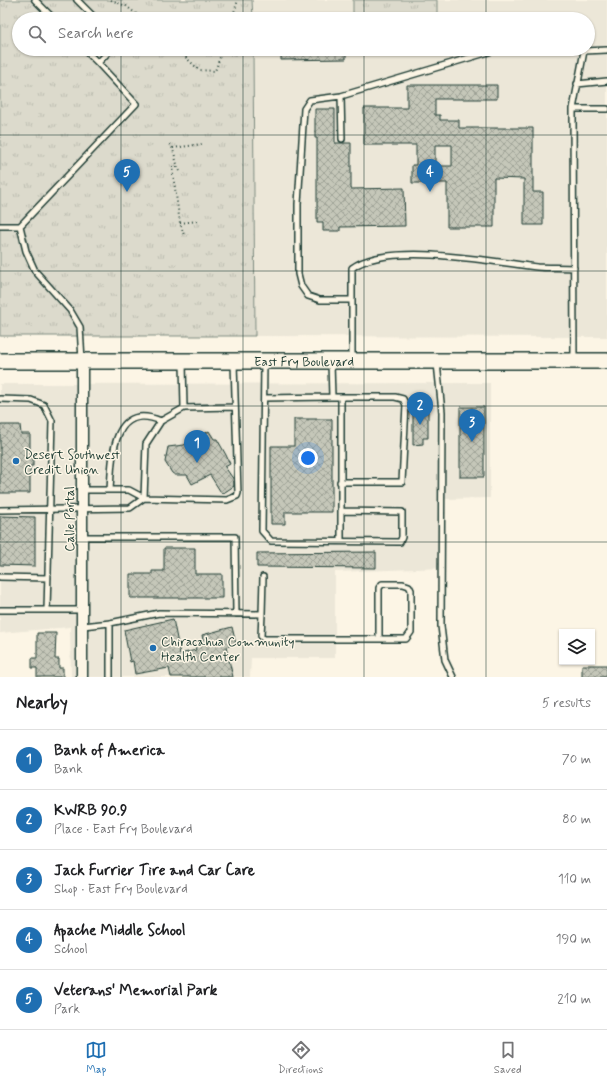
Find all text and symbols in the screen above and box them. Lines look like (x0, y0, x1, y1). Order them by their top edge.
search box (12, 12, 595, 56)
icon: search (26, 23, 48, 45)
text: Search here (58, 24, 134, 44)
pin: 5 (114, 159, 140, 192)
pin: 4 (417, 159, 443, 192)
street label: East Fry Boulevard (254, 354, 354, 371)
pin: 2 (407, 392, 433, 425)
pin: 3 (459, 409, 485, 442)
pin: 1 (184, 430, 210, 463)
place label: Desert Southwest Credit Union (24, 447, 120, 479)
your location (298, 448, 318, 468)
marker: Desert Southwest Credit Union (11, 456, 21, 466)
street label: Calle Portal (62, 486, 79, 552)
map controls (559, 629, 595, 665)
button: layers (559, 629, 595, 665)
place label: Chiracahua Community Health Center (161, 634, 295, 666)
marker: Chiracahua Community Health Center (148, 643, 158, 653)
text: Nearby (16, 692, 68, 714)
text: 5 results (542, 695, 591, 712)
text: Bank of America (54, 741, 165, 761)
text: 1 (26, 751, 32, 768)
text: 70 m (562, 751, 591, 768)
text: Bank (54, 761, 83, 778)
text: KWRB 90.9 (54, 801, 127, 821)
text: 2 (26, 811, 32, 828)
text: 80 m (562, 811, 591, 828)
text: Place · East Fry Boulevard (54, 821, 192, 838)
text: Jack Furrier Tire and Car Care (54, 861, 255, 881)
text: 3 (26, 871, 32, 888)
text: 110 m (558, 871, 591, 888)
text: Shop · East Fry Boulevard (54, 881, 188, 898)
text: Apache Middle School (54, 921, 186, 941)
text: 4 (25, 931, 33, 948)
text: 190 m (556, 931, 591, 948)
text: School (54, 941, 88, 958)
text: Veterans' Memorial Park (54, 981, 217, 1001)
text: 5 (25, 991, 33, 1008)
text: 210 m (557, 991, 591, 1008)
text: Park (54, 1001, 80, 1018)
tab: Map (85, 1039, 107, 1077)
tab: Directions (278, 1039, 323, 1077)
tab: Saved (494, 1039, 522, 1077)

